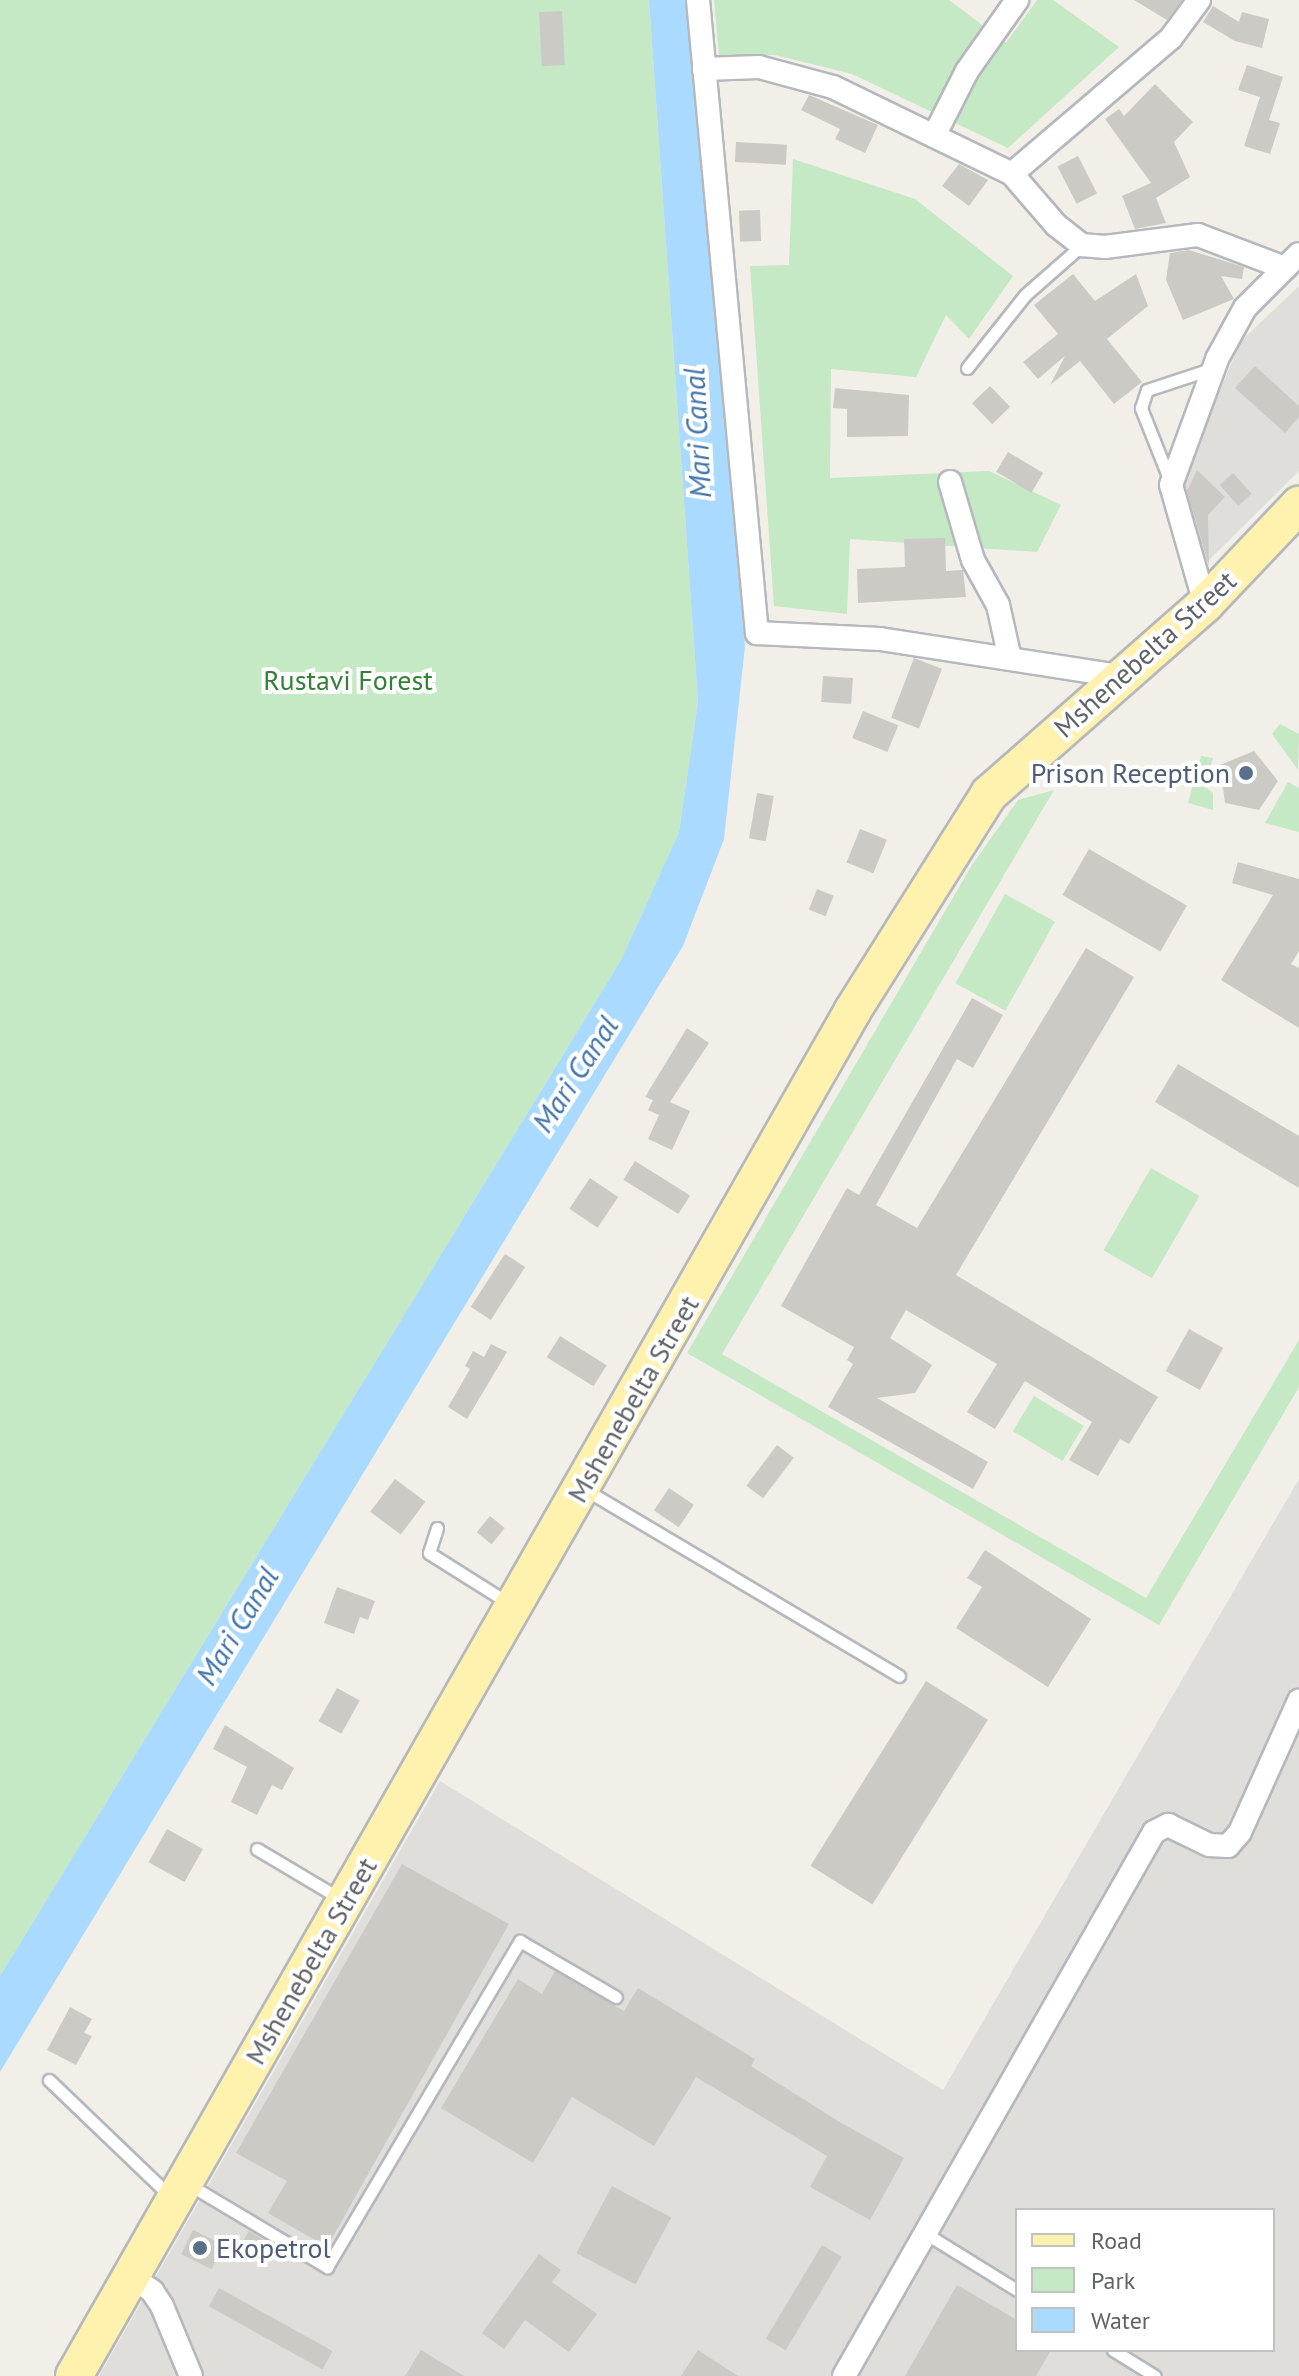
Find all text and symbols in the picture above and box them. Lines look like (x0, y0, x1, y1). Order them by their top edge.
water label: Mari Canal (676, 367, 718, 499)
street label: Mshenebelta Street (1047, 564, 1243, 744)
park label: Rustavi Forest (263, 663, 433, 697)
place label: Prison Reception (1031, 756, 1230, 790)
marker: Prison Reception (1237, 764, 1255, 782)
water label: Mari Canal (524, 1009, 626, 1139)
street label: Mshenebelta Street (560, 1290, 706, 1508)
water label: Mari Canal (188, 1561, 286, 1691)
street label: Mshenebelta Street (238, 1852, 384, 2070)
legend (1015, 2208, 1275, 2352)
text: Road (1091, 2225, 1142, 2256)
place label: Ekopetrol (216, 2231, 331, 2265)
marker: Ekopetrol (191, 2239, 209, 2257)
text: Park (1091, 2265, 1135, 2296)
text: Water (1091, 2305, 1150, 2336)

